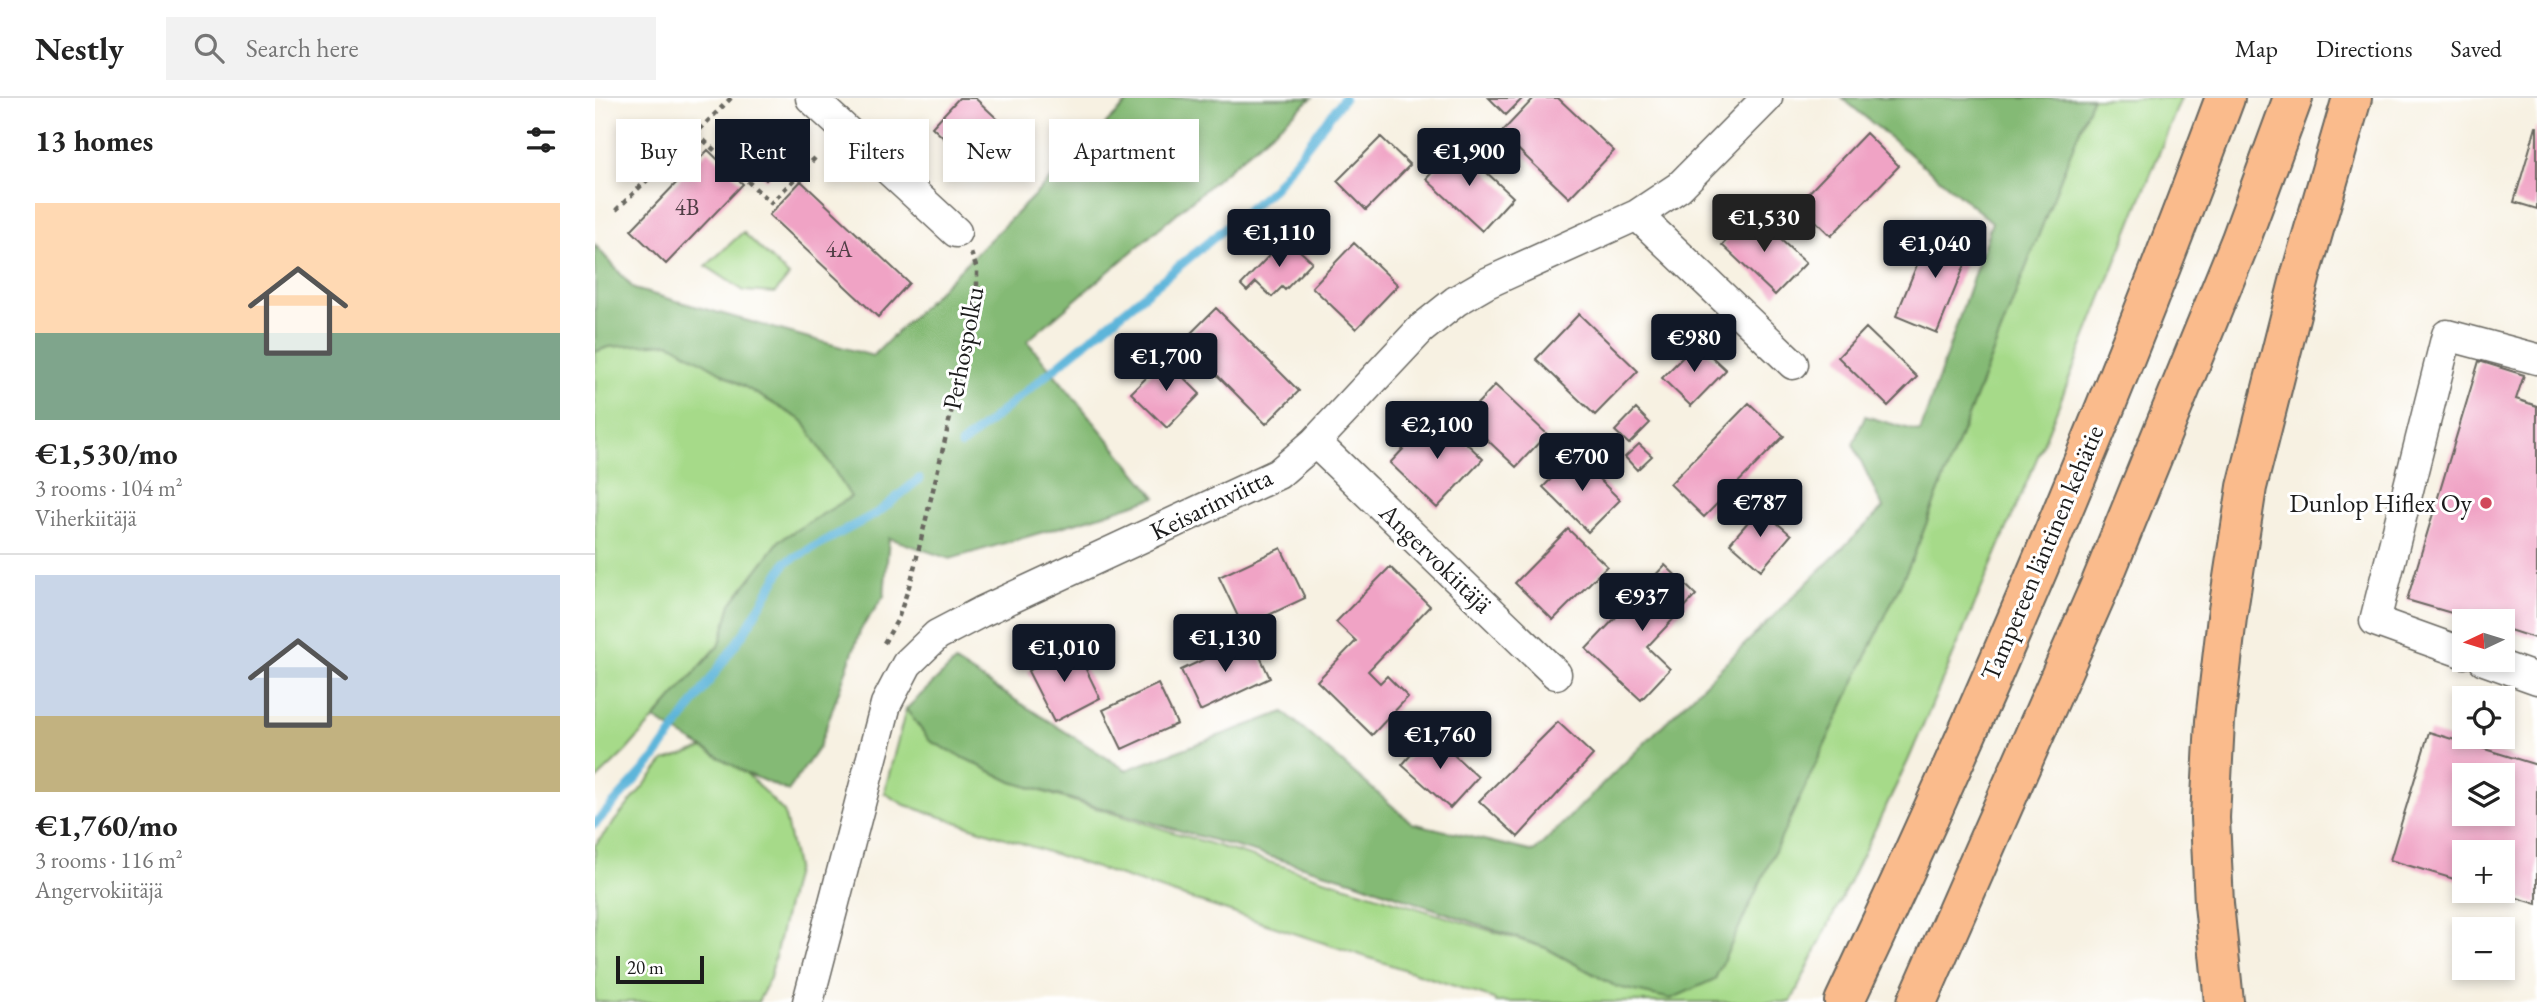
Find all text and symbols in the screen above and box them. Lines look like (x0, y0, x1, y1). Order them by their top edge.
search box (166, 17, 656, 80)
text: Nestly (35, 27, 124, 70)
icon: search (190, 29, 228, 67)
text: Search here (246, 31, 359, 65)
text: Map (2235, 33, 2278, 64)
text: Directions (2316, 33, 2413, 64)
text: Saved (2451, 33, 2502, 64)
chip: Buy (616, 119, 701, 182)
chip: Rent (715, 119, 810, 182)
chip: Filters (824, 119, 929, 182)
chip: New (943, 119, 1035, 182)
chip: Apartment (1049, 119, 1199, 182)
text: 13 homes (35, 121, 153, 160)
icon: filters (522, 121, 560, 159)
pin: €1,900 (1412, 129, 1526, 188)
text: €1,900 (1433, 136, 1505, 166)
house number: 4B (675, 192, 699, 222)
pin: €1,530 (1707, 194, 1821, 254)
text: €1,530 (1728, 202, 1800, 232)
pin: €1,110 (1222, 209, 1336, 269)
text: €1,110 (1243, 217, 1315, 247)
pin: €1,040 (1878, 220, 1992, 280)
text: €1,040 (1899, 228, 1971, 258)
house number: 4A (826, 234, 854, 264)
icon: home (235, 248, 361, 374)
street label: Perhospolku (934, 283, 992, 412)
pin: €980 (1653, 314, 1735, 374)
text: €980 (1667, 322, 1721, 352)
pin: €1,700 (1109, 334, 1223, 393)
text: €1,700 (1130, 341, 1202, 371)
pin: €2,100 (1380, 402, 1494, 461)
text: €2,100 (1401, 409, 1473, 439)
street label: Tampereen läntinen kehätie (1973, 420, 2111, 686)
text: €1,530/mo (35, 434, 178, 473)
pin: €700 (1541, 434, 1623, 493)
text: €700 (1555, 441, 1609, 471)
street label: Keisarinviitta (1144, 460, 1278, 548)
text: 3 rooms · 104 m² (35, 473, 183, 503)
pin: €787 (1719, 480, 1801, 539)
place label: Dunlop Hiflex Oy (2289, 486, 2473, 520)
text: €787 (1733, 487, 1787, 517)
street label: Angervokiitäjä (1371, 495, 1500, 621)
marker: Dunlop Hiflex Oy (2478, 495, 2494, 511)
text: Viherkiitäjä (35, 503, 137, 533)
pin: €937 (1601, 574, 1683, 633)
text: €937 (1615, 581, 1669, 611)
north arrow (2452, 609, 2515, 672)
map controls (2452, 609, 2515, 980)
pin: €1,130 (1168, 614, 1282, 674)
icon: home (235, 620, 361, 746)
text: €1,130 (1189, 622, 1261, 652)
pin: €1,010 (1007, 624, 1121, 684)
text: €1,010 (1028, 632, 1100, 662)
button: locate (2452, 686, 2515, 749)
pin: €1,760 (1383, 712, 1497, 771)
text: €1,760 (1404, 719, 1476, 749)
button: layers (2452, 763, 2515, 826)
text: €1,760/mo (35, 806, 178, 845)
button: + (2452, 840, 2515, 903)
text: 3 rooms · 116 m² (35, 845, 183, 875)
text: Angervokiitäjä (35, 875, 163, 905)
button: − (2452, 917, 2515, 980)
scale bar (616, 953, 703, 985)
text: 20 m (627, 955, 664, 980)

